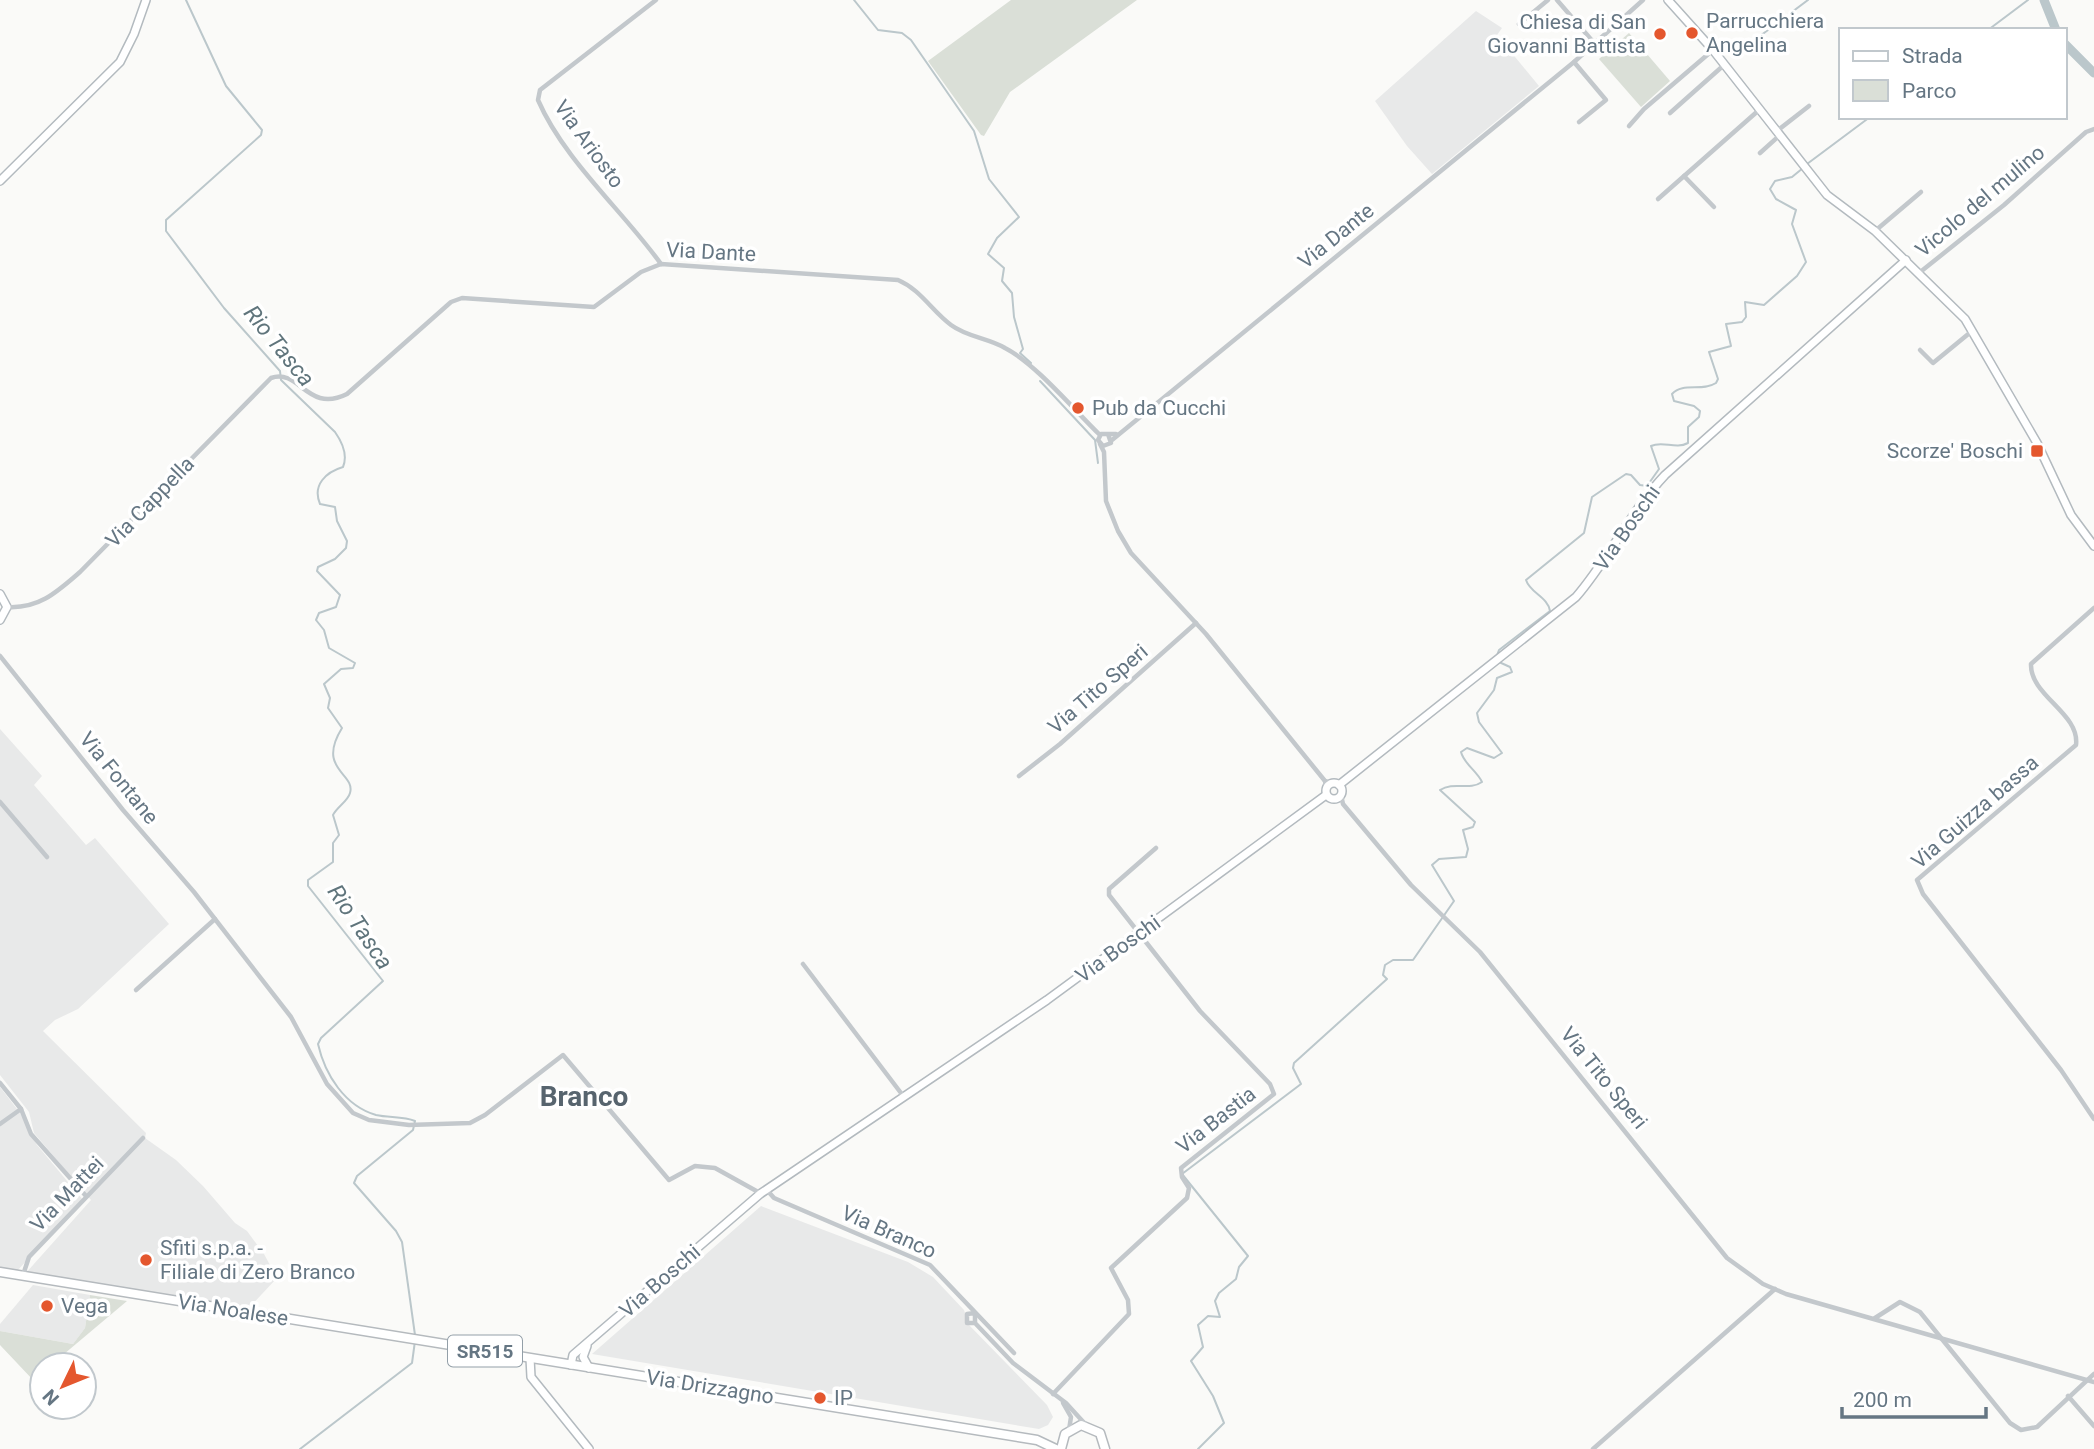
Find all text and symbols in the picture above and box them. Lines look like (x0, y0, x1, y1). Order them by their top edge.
place label: Parrucchiera Angelina (1706, 9, 1824, 57)
place label: Chiesa di San Giovanni Battista (1487, 10, 1646, 58)
marker: Parrucchiera Angelina (1684, 25, 1700, 41)
marker: Chiesa di San Giovanni Battista (1652, 26, 1668, 42)
legend (1839, 28, 2066, 119)
text: Strada (1902, 44, 1963, 68)
text: Parco (1902, 79, 1956, 103)
street label: Via Ariosto (549, 95, 629, 193)
street label: Vicolo del mulino (1911, 140, 2049, 262)
street label: Via Dante (1294, 198, 1378, 274)
street label: Via Dante (665, 238, 757, 266)
water label: Rio Tasca (238, 300, 320, 392)
place label: Pub da Cucchi (1092, 396, 1226, 420)
marker: Pub da Cucchi (1070, 400, 1086, 416)
place label: Scorze' Boschi (1887, 439, 2023, 463)
marker: Scorze' Boschi (2029, 443, 2045, 459)
street label: Via Cappella (101, 452, 199, 552)
street label: Via Boschi (1589, 481, 1665, 575)
street label: Via Tito Speri (1043, 639, 1153, 739)
street label: Via Fontane (75, 727, 163, 829)
street label: Via Guizza bassa (1907, 750, 2043, 874)
water label: Rio Tasca (322, 879, 398, 975)
street label: Via Boschi (1071, 910, 1165, 988)
street label: Via Tito Speri (1556, 1022, 1652, 1134)
district label: Branco (540, 1080, 628, 1113)
street label: Via Bastia (1172, 1082, 1260, 1158)
street label: Via Mattei (25, 1152, 109, 1236)
street label: Via Branco (838, 1201, 940, 1263)
place label: Sfiti s.p.a. - Filiale di Zero Branco (160, 1236, 355, 1284)
street label: Via Boschi (615, 1240, 705, 1322)
marker: Sfiti s.p.a. - Filiale di Zero Branco (138, 1252, 154, 1268)
street label: Via Noalese (176, 1289, 290, 1331)
place label: Vega (61, 1294, 108, 1318)
marker: Vega (39, 1298, 55, 1314)
road number: SR515 (448, 1336, 522, 1366)
north arrow (28, 1351, 98, 1421)
street label: Via Drizzagno (645, 1365, 775, 1409)
scale bar (1842, 1376, 1986, 1420)
text: N (38, 1385, 64, 1410)
place label: IP (834, 1386, 853, 1410)
text: 200 m (1853, 1388, 1912, 1412)
marker: IP (812, 1390, 828, 1406)

